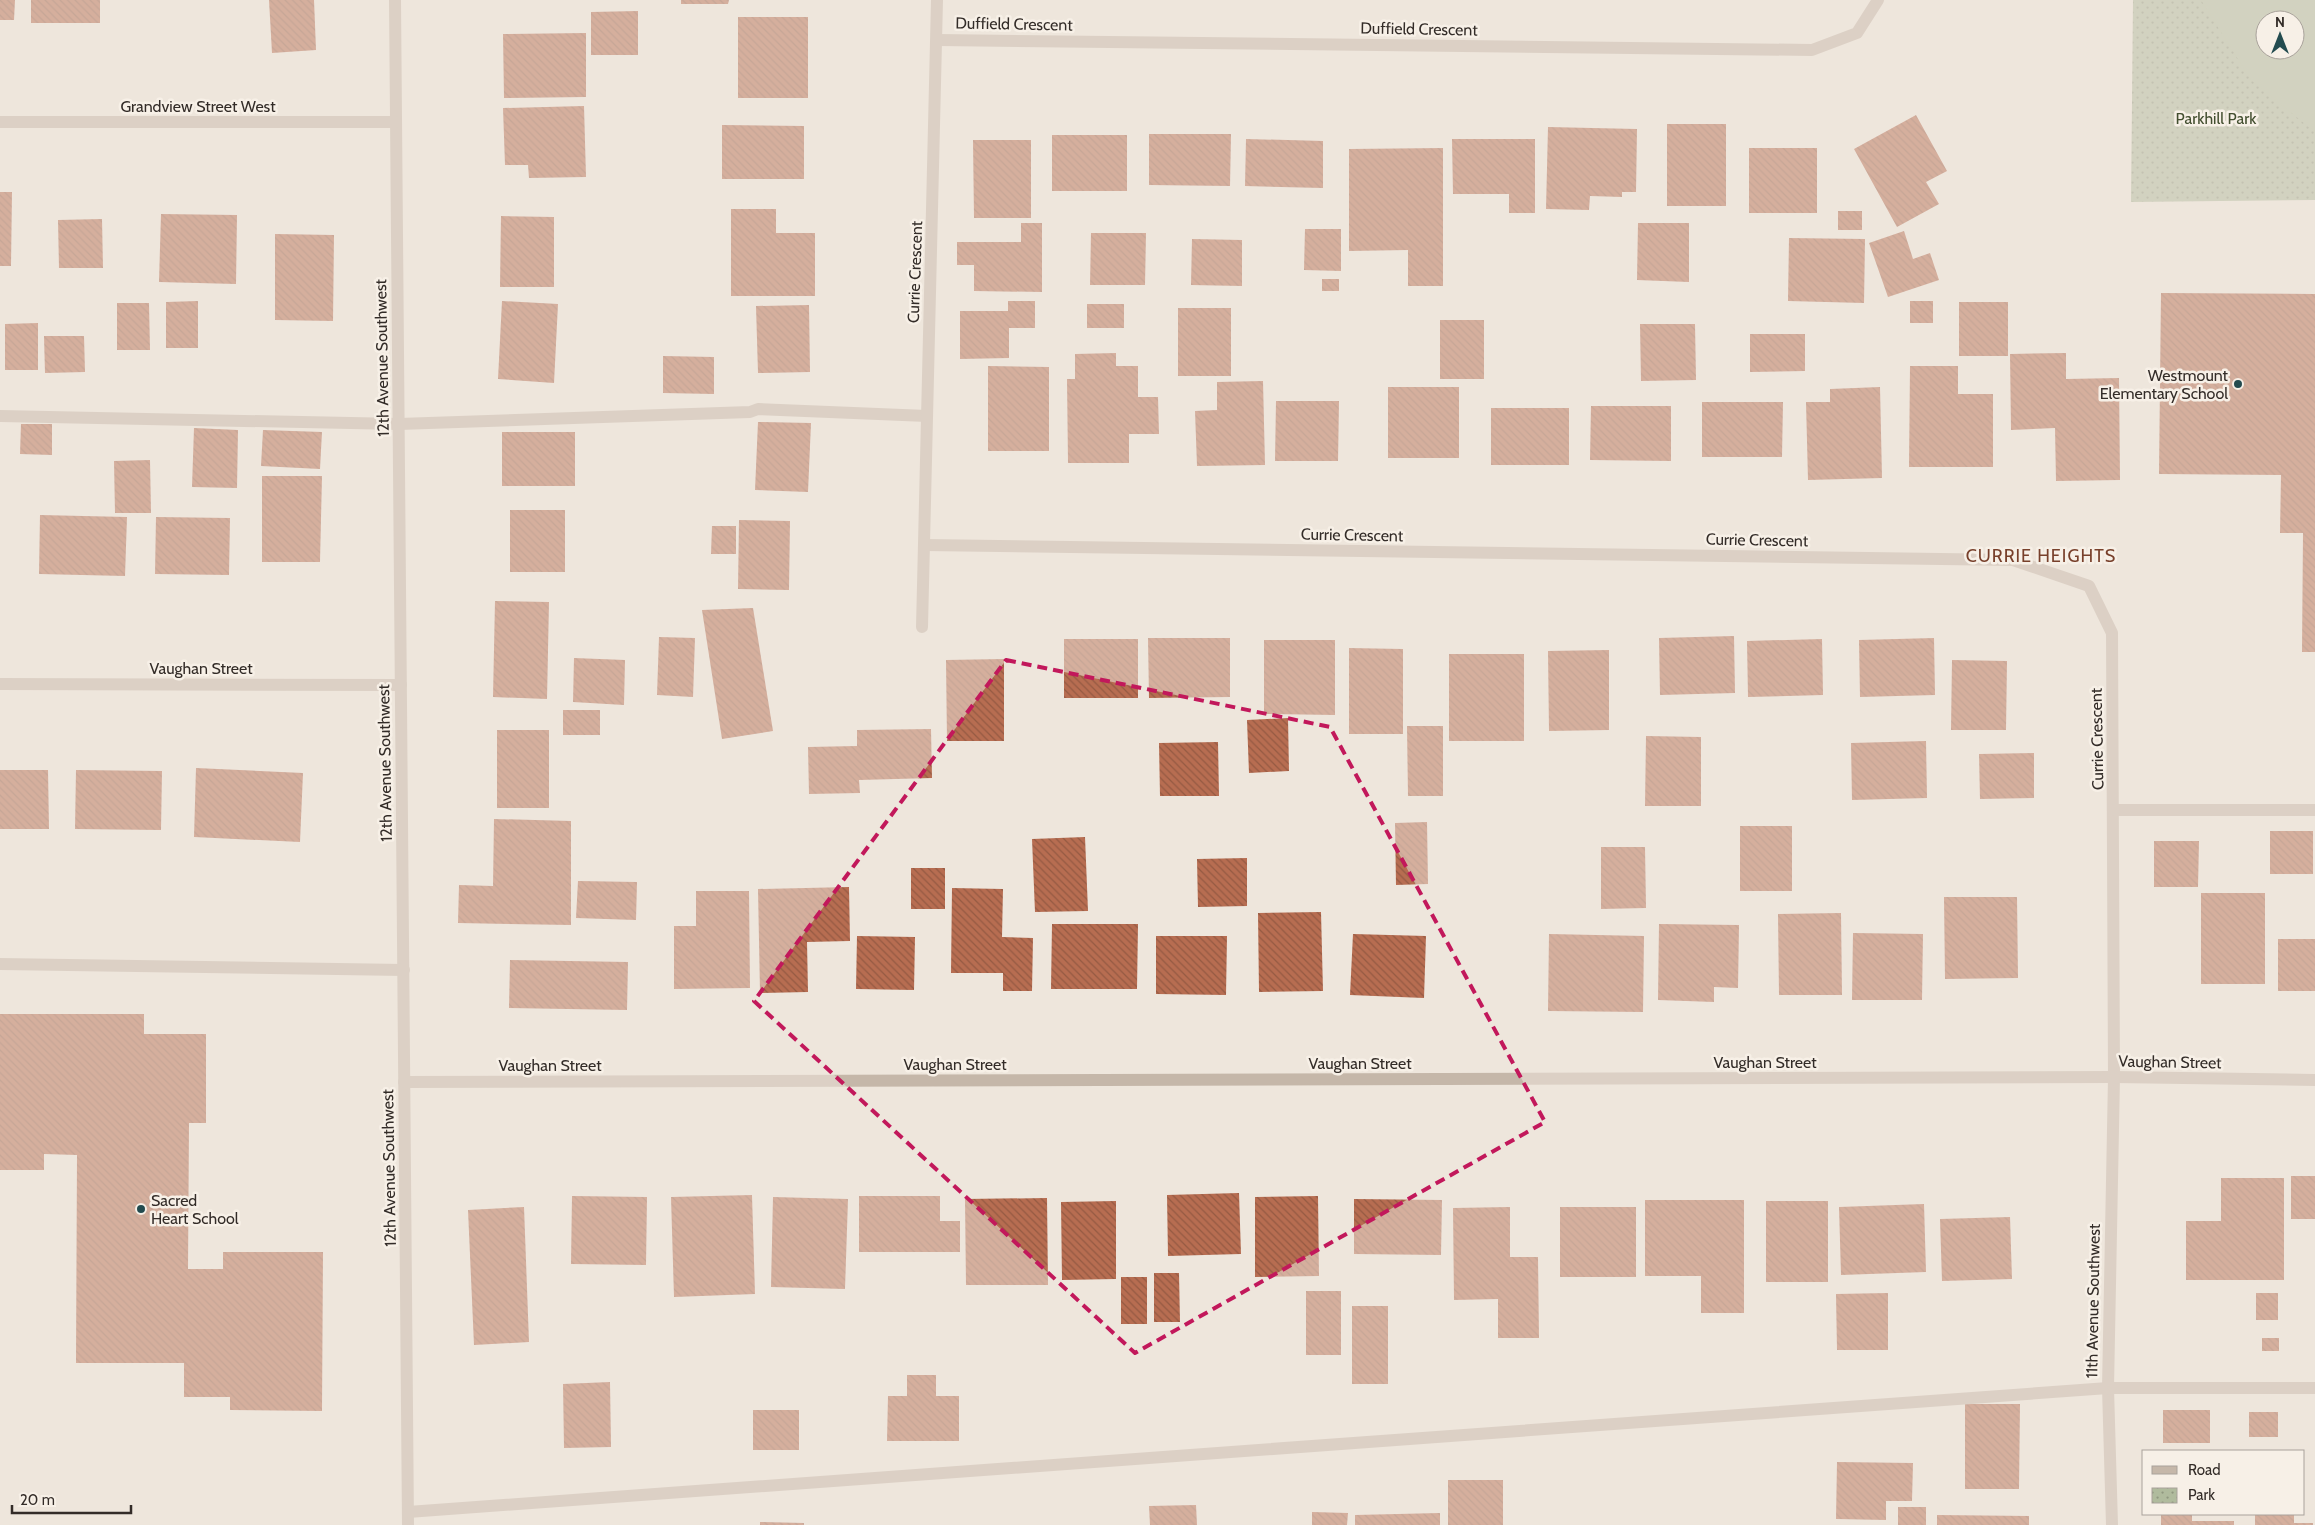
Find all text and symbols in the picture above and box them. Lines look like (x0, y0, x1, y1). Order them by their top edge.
north arrow (2255, 10, 2305, 60)
street label: Duffield Crescent (955, 13, 1073, 35)
text: N (2275, 13, 2285, 31)
street label: Duffield Crescent (1360, 18, 1478, 40)
street label: Grandview Street West (120, 97, 276, 116)
park label: Parkhill Park (2176, 109, 2257, 128)
street label: Currie Crescent (904, 220, 926, 323)
street label: 12th Avenue Southwest (371, 278, 393, 437)
place label: Westmount Elementary School (2100, 366, 2229, 403)
marker: Westmount Elementary School (2232, 378, 2244, 390)
street label: Currie Crescent (1301, 525, 1404, 545)
street label: Currie Crescent (1706, 530, 1809, 550)
district label: CURRIE HEIGHTS (1966, 545, 2116, 567)
street label: Vaughan Street (149, 659, 253, 678)
street label: 12th Avenue Southwest (374, 683, 396, 842)
street label: Currie Crescent (2087, 687, 2107, 790)
street label: Vaughan Street (2118, 1052, 2222, 1072)
street label: Vaughan Street (1713, 1053, 1817, 1072)
street label: Vaughan Street (1308, 1054, 1412, 1073)
street label: Vaughan Street (903, 1055, 1007, 1074)
street label: Vaughan Street (498, 1056, 602, 1075)
street label: 12th Avenue Southwest (378, 1088, 400, 1247)
place label: Sacred Heart School (151, 1191, 239, 1228)
marker: Sacred Heart School (135, 1203, 147, 1215)
street label: 11th Avenue Southwest (2082, 1223, 2104, 1378)
legend (2142, 1450, 2305, 1515)
text: Road (2188, 1461, 2221, 1479)
scale bar (12, 1482, 131, 1514)
text: Park (2188, 1486, 2215, 1504)
text: 20 m (20, 1491, 55, 1509)

